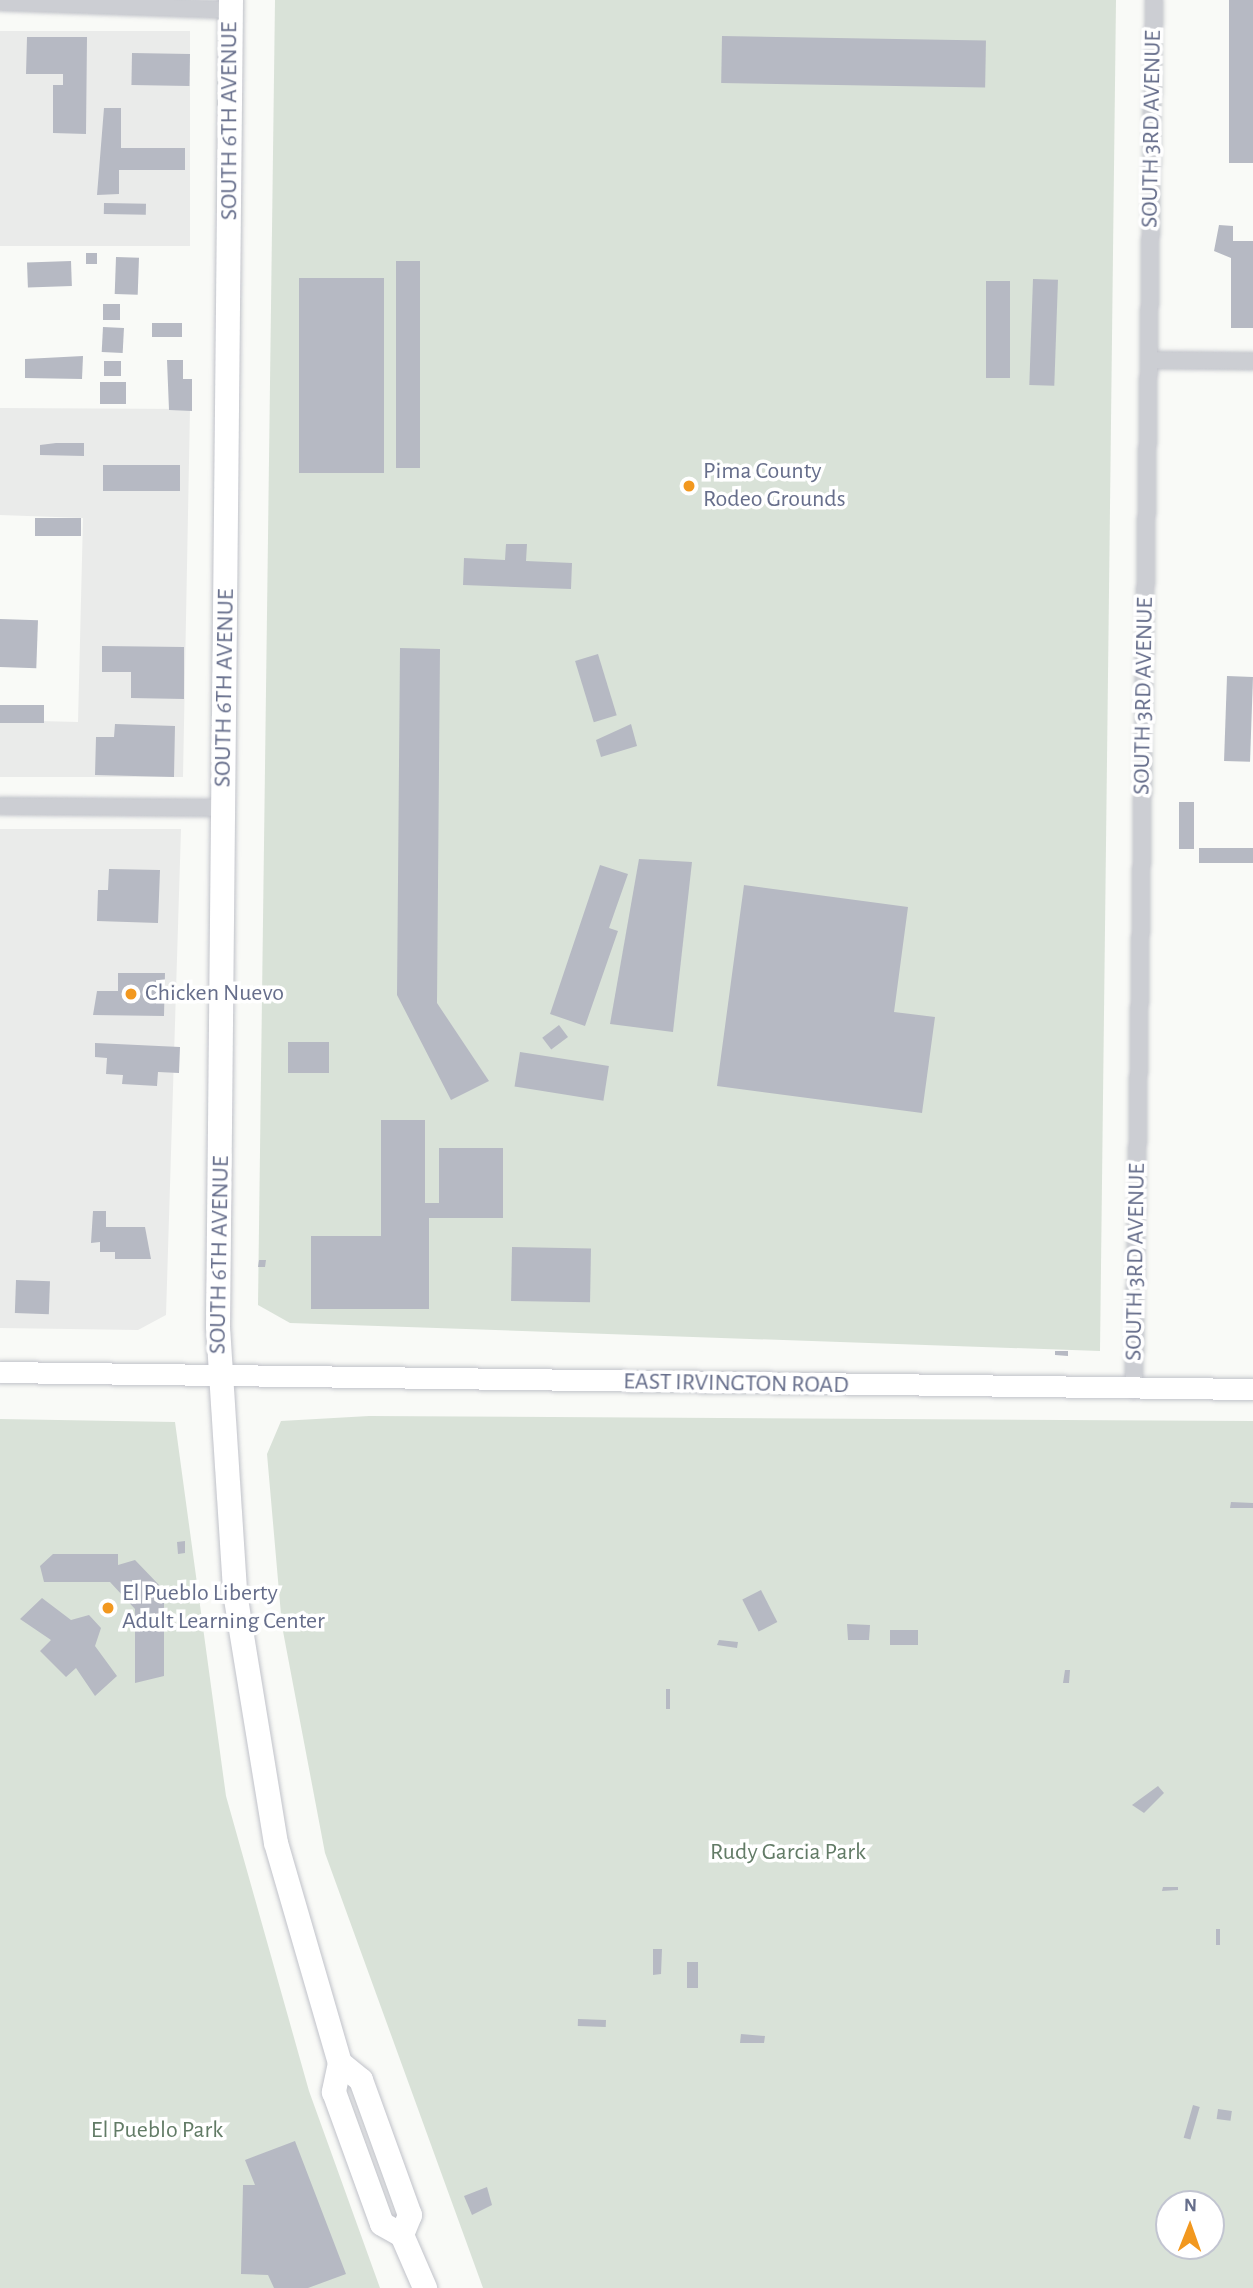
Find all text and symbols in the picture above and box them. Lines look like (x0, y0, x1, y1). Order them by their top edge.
street label: SOUTH 6TH AVENUE (216, 22, 244, 220)
street label: SOUTH 3RD AVENUE (1136, 30, 1168, 228)
place label: Pima County Rodeo Grounds (703, 458, 846, 514)
marker: Pima County Rodeo Grounds (681, 478, 697, 494)
street label: SOUTH 6TH AVENUE (209, 588, 241, 788)
street label: SOUTH 3RD AVENUE (1128, 597, 1160, 795)
place label: Chicken Nuevo (145, 980, 284, 1008)
marker: Chicken Nuevo (123, 986, 139, 1002)
street label: SOUTH 6TH AVENUE (204, 1155, 236, 1355)
street label: SOUTH 3RD AVENUE (1120, 1163, 1152, 1361)
street label: EAST IRVINGTON ROAD (623, 1368, 849, 1400)
place label: El Pueblo Liberty Adult Learning Center (122, 1580, 325, 1636)
marker: El Pueblo Liberty Adult Learning Center (100, 1600, 116, 1616)
park label: Rudy Garcia Park (710, 1839, 866, 1867)
park label: El Pueblo Park (91, 2117, 223, 2145)
north arrow (1155, 2190, 1225, 2260)
text: N (1184, 2196, 1197, 2215)

